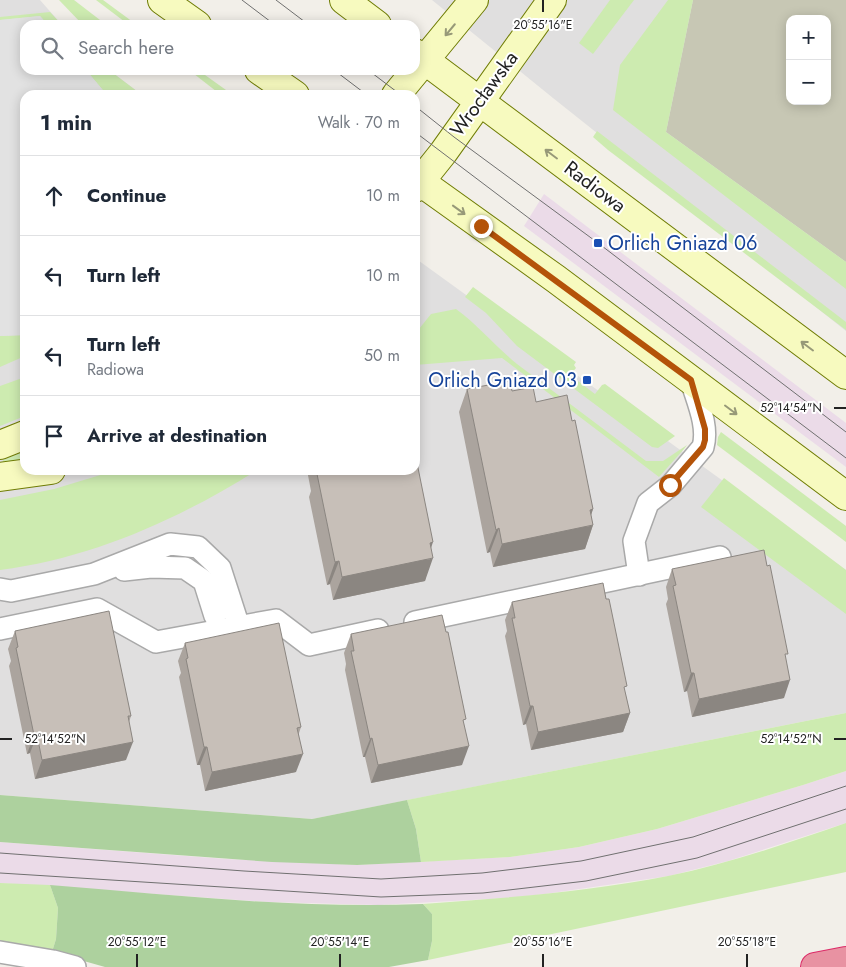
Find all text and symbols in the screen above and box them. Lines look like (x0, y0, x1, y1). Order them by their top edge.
map controls (786, 15, 831, 105)
button: + (786, 15, 831, 60)
text: 20°55'16"E (514, 16, 572, 34)
search box (20, 20, 420, 75)
one-way arrow (444, 23, 455, 36)
icon: search (38, 34, 66, 62)
text: Search here (78, 34, 174, 61)
street label: Wrocławska (443, 45, 525, 143)
button: − (786, 60, 831, 105)
text: 1 min (40, 108, 92, 138)
text: Walk · 70 m (318, 111, 400, 134)
one-way arrow (544, 149, 558, 159)
street label: Radiowa (558, 154, 632, 220)
icon: ahead (40, 182, 68, 210)
text: Continue (87, 182, 166, 209)
text: 10 m (366, 184, 400, 207)
one-way arrow (452, 205, 466, 215)
route end (470, 215, 493, 238)
place label: Orlich Gniazd 06 (608, 229, 757, 258)
marker: Orlich Gniazd 06 (592, 237, 604, 249)
icon: left (40, 262, 68, 290)
text: Turn left (87, 262, 160, 289)
text: 10 m (366, 264, 400, 287)
text: Turn left (87, 331, 160, 358)
one-way arrow (800, 341, 814, 351)
icon: left (40, 342, 68, 370)
text: 50 m (364, 344, 400, 367)
text: Radiowa (87, 358, 144, 381)
place label: Orlich Gniazd 03 (428, 366, 577, 395)
marker: Orlich Gniazd 03 (581, 374, 593, 386)
text: 52°14'54"N (760, 399, 822, 417)
one-way arrow (724, 405, 738, 415)
icon: arrive (40, 422, 68, 450)
text: Arrive at destination (87, 422, 267, 449)
route start (659, 474, 682, 497)
text: 52°14'52"N (24, 730, 86, 748)
text: 52°14'52"N (760, 730, 822, 748)
text: 20°55'12"E (108, 933, 166, 951)
text: 20°55'14"E (311, 933, 369, 951)
text: 20°55'16"E (514, 933, 572, 951)
text: 20°55'18"E (718, 933, 776, 951)

